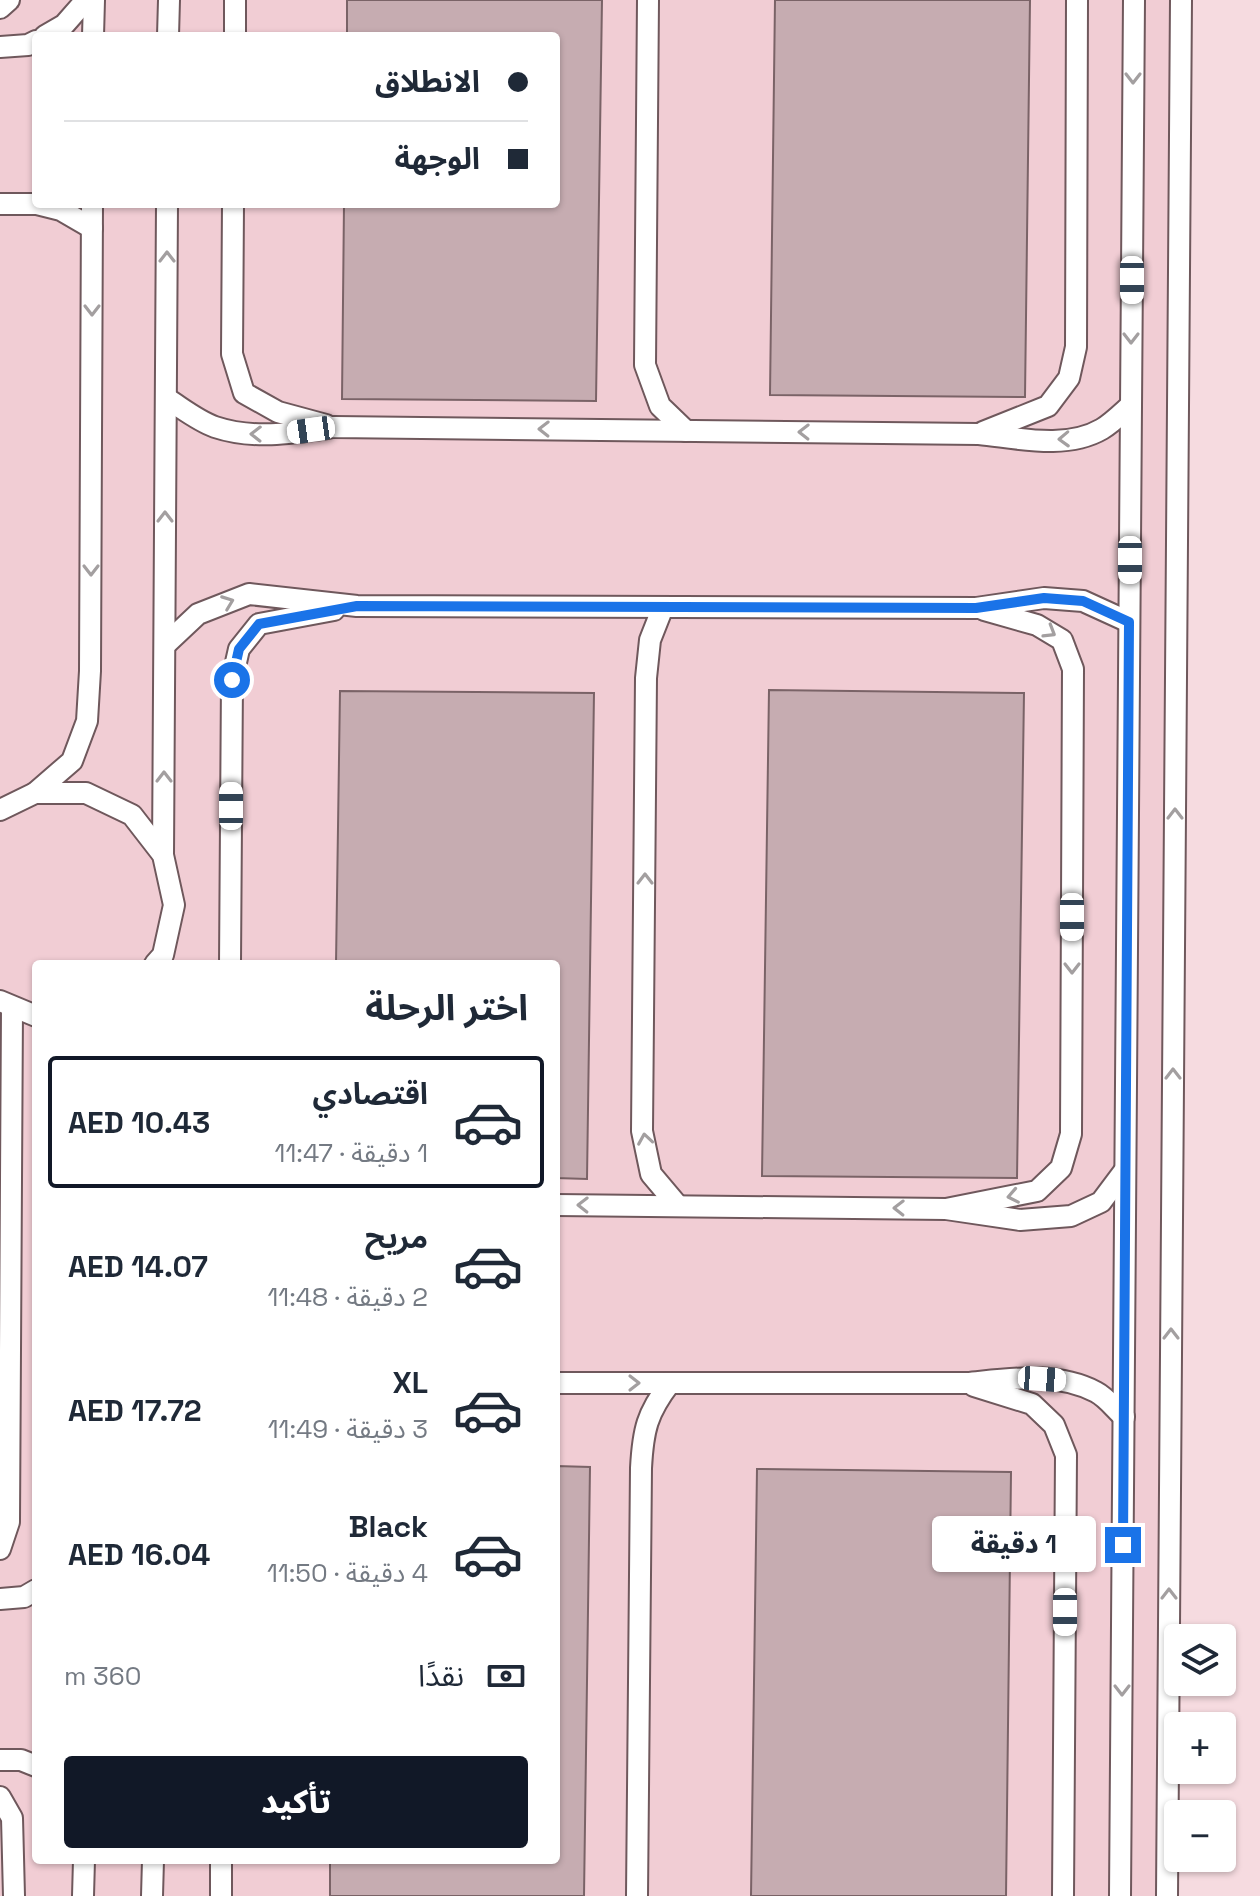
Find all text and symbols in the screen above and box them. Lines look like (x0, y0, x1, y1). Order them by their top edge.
text: الانطلاق (375, 62, 480, 101)
one-way arrow (1124, 72, 1142, 85)
text: الوجهة (395, 139, 480, 178)
one-way arrow (158, 250, 176, 263)
car (1120, 256, 1144, 304)
one-way arrow (83, 304, 101, 317)
one-way arrow (1122, 332, 1140, 345)
car (286, 415, 336, 445)
one-way arrow (537, 421, 550, 438)
one-way arrow (797, 423, 810, 441)
one-way arrow (250, 425, 262, 442)
one-way arrow (1057, 431, 1069, 448)
one-way arrow (157, 510, 174, 523)
car (1118, 536, 1142, 584)
one-way arrow (82, 564, 100, 577)
one-way arrow (220, 596, 234, 612)
one-way arrow (1041, 623, 1056, 638)
route start (214, 662, 250, 698)
one-way arrow (155, 770, 173, 783)
car (219, 782, 243, 830)
one-way arrow (1166, 807, 1184, 820)
one-way arrow (636, 872, 653, 885)
car (1060, 893, 1084, 941)
one-way arrow (1063, 962, 1081, 975)
text: اختر الرحلة (365, 985, 528, 1031)
one-way arrow (1164, 1067, 1182, 1080)
text: اقتصادي (313, 1074, 428, 1113)
icon: car (452, 1086, 524, 1158)
text: AED 10.43 (68, 1103, 210, 1142)
one-way arrow (637, 1132, 654, 1146)
text: 1 دقيقة · 11:47 (275, 1136, 428, 1170)
one-way arrow (1006, 1187, 1020, 1204)
one-way arrow (576, 1196, 589, 1214)
one-way arrow (892, 1200, 905, 1217)
text: مريح (365, 1218, 428, 1257)
icon: car (452, 1230, 524, 1302)
text: AED 14.07 (68, 1247, 208, 1286)
text: 2 دقيقة · 11:48 (267, 1280, 428, 1314)
one-way arrow (1162, 1327, 1180, 1340)
text: XL (392, 1363, 428, 1402)
car (1017, 1365, 1067, 1393)
icon: car (452, 1374, 524, 1446)
one-way arrow (628, 1374, 641, 1392)
text: AED 17.72 (68, 1391, 202, 1430)
text: 3 دقيقة · 11:49 (268, 1412, 428, 1446)
text: Black (349, 1507, 428, 1546)
callout: 1 دقيقة (931, 1517, 1095, 1573)
icon: car (452, 1518, 524, 1590)
text: 1 دقيقة (971, 1527, 1057, 1561)
route end (1105, 1527, 1141, 1563)
text: AED 16.04 (68, 1535, 210, 1574)
text: 4 دقيقة · 11:50 (267, 1556, 428, 1590)
one-way arrow (1160, 1587, 1178, 1600)
car (1053, 1588, 1077, 1636)
map controls (1164, 1624, 1236, 1872)
button: layers (1164, 1624, 1236, 1696)
icon: cash (484, 1654, 528, 1698)
text: نقدًا (418, 1656, 464, 1695)
text: 360 m (64, 1659, 141, 1693)
one-way arrow (1113, 1684, 1130, 1697)
button: + (1164, 1712, 1236, 1784)
button: تأكيد (64, 1756, 528, 1848)
button: − (1164, 1800, 1236, 1872)

